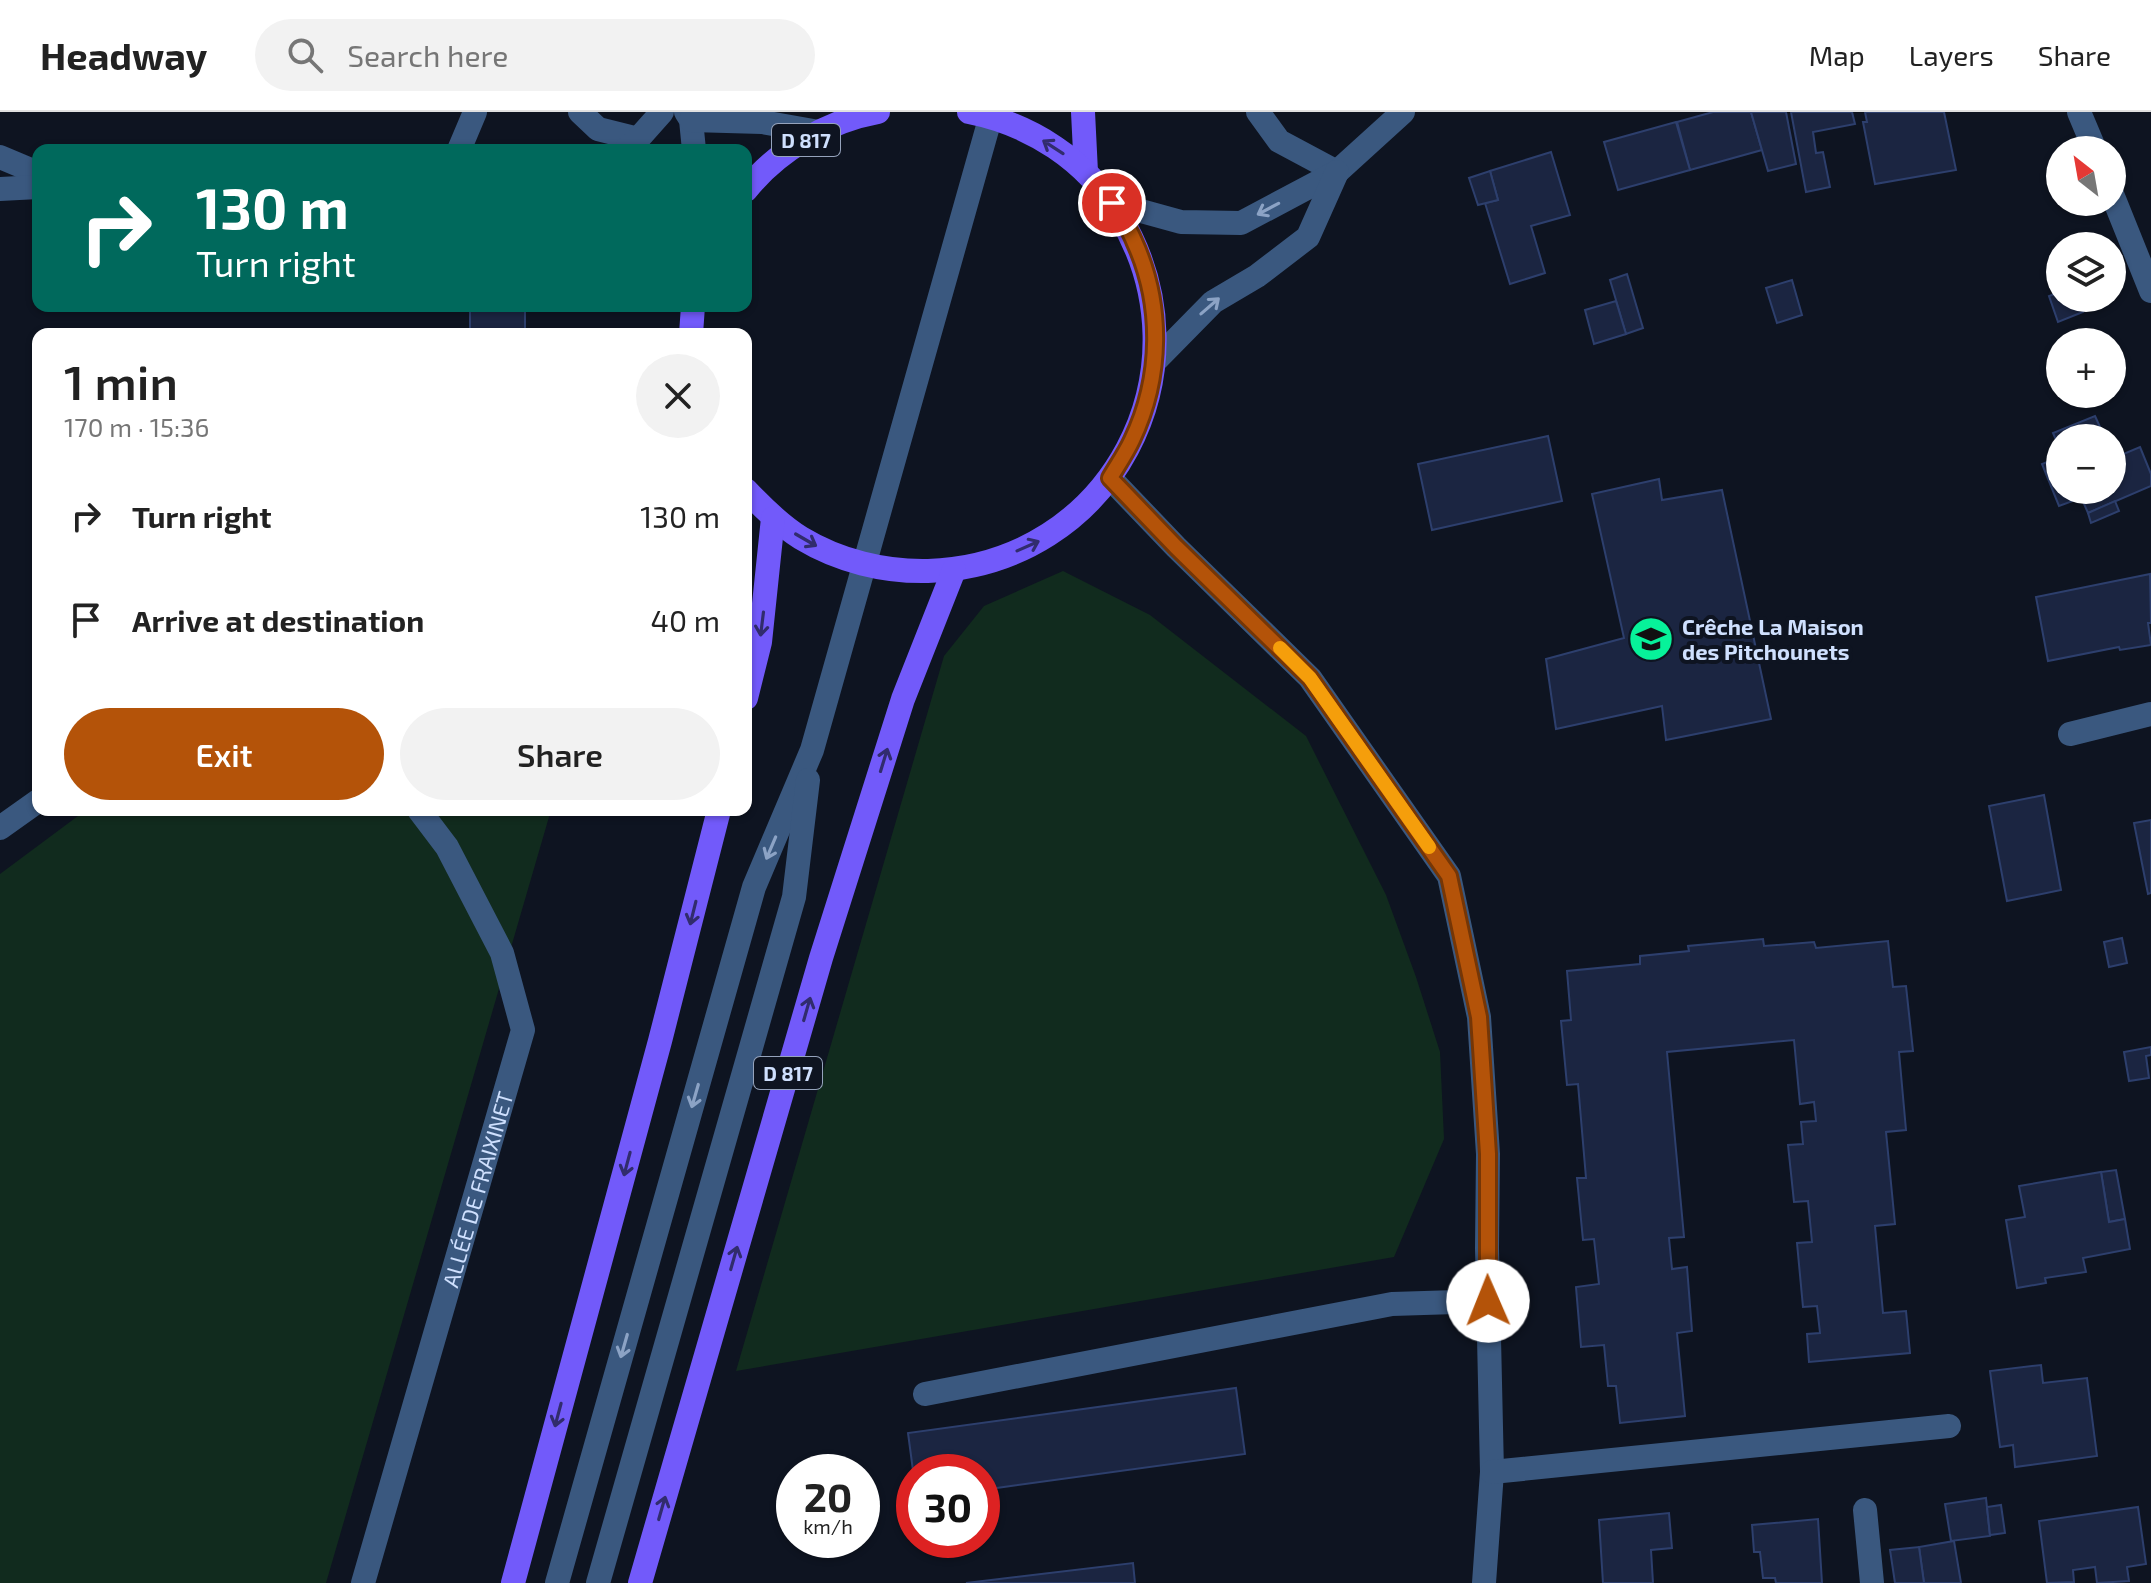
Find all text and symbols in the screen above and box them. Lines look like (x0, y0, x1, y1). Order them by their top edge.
search box (255, 19, 815, 91)
text: Headway (40, 32, 207, 78)
icon: search (283, 33, 327, 77)
text: Search here (347, 37, 508, 73)
text: Map (1809, 38, 1865, 72)
text: Layers (1909, 38, 1994, 72)
text: Share (2038, 38, 2111, 72)
road number: D 817 (772, 124, 840, 156)
north arrow (2046, 136, 2126, 216)
map controls (2046, 136, 2126, 504)
one-way arrow (1042, 138, 1064, 155)
pin (1078, 169, 1146, 237)
text: 130 m (196, 173, 349, 240)
icon: right (64, 176, 168, 280)
icon: arrive (1090, 181, 1134, 225)
one-way arrow (1256, 202, 1280, 217)
button: layers (2046, 232, 2126, 312)
text: Turn right (196, 241, 356, 284)
one-way arrow (1200, 297, 1220, 315)
button: + (2046, 328, 2126, 408)
text: 1 min (64, 352, 178, 410)
button: close (636, 354, 720, 438)
text: 170 m · 15:36 (64, 411, 209, 442)
button: − (2046, 424, 2126, 504)
icon: right (64, 494, 108, 538)
text: Turn right (132, 498, 272, 534)
text: 130 m (640, 498, 720, 534)
one-way arrow (794, 532, 817, 548)
one-way arrow (1015, 537, 1040, 552)
icon: arrive (64, 598, 108, 642)
text: Arrive at destination (132, 602, 424, 638)
text: 40 m (650, 602, 720, 638)
one-way arrow (754, 610, 769, 636)
place label: Crêche La Maison des Pitchounets (1682, 613, 1864, 664)
school or university icon: Crêche La Maison des Pitchounets (1627, 615, 1675, 663)
button: Exit (64, 708, 384, 800)
button: Share (400, 708, 720, 800)
one-way arrow (877, 748, 892, 773)
one-way arrow (762, 835, 777, 859)
one-way arrow (684, 899, 699, 925)
one-way arrow (800, 996, 815, 1022)
road number: D 817 (754, 1057, 822, 1089)
one-way arrow (687, 1082, 702, 1108)
street label: ALLÉE DE FRAIXINET (436, 1088, 518, 1290)
one-way arrow (619, 1151, 634, 1177)
one-way arrow (727, 1246, 742, 1272)
position arrow (1446, 1259, 1530, 1343)
one-way arrow (616, 1333, 631, 1359)
one-way arrow (550, 1402, 565, 1428)
speed limit sign: 30 (896, 1454, 1000, 1558)
text: 20 (804, 1472, 852, 1520)
one-way arrow (655, 1496, 670, 1522)
text: km/h (803, 1514, 853, 1538)

